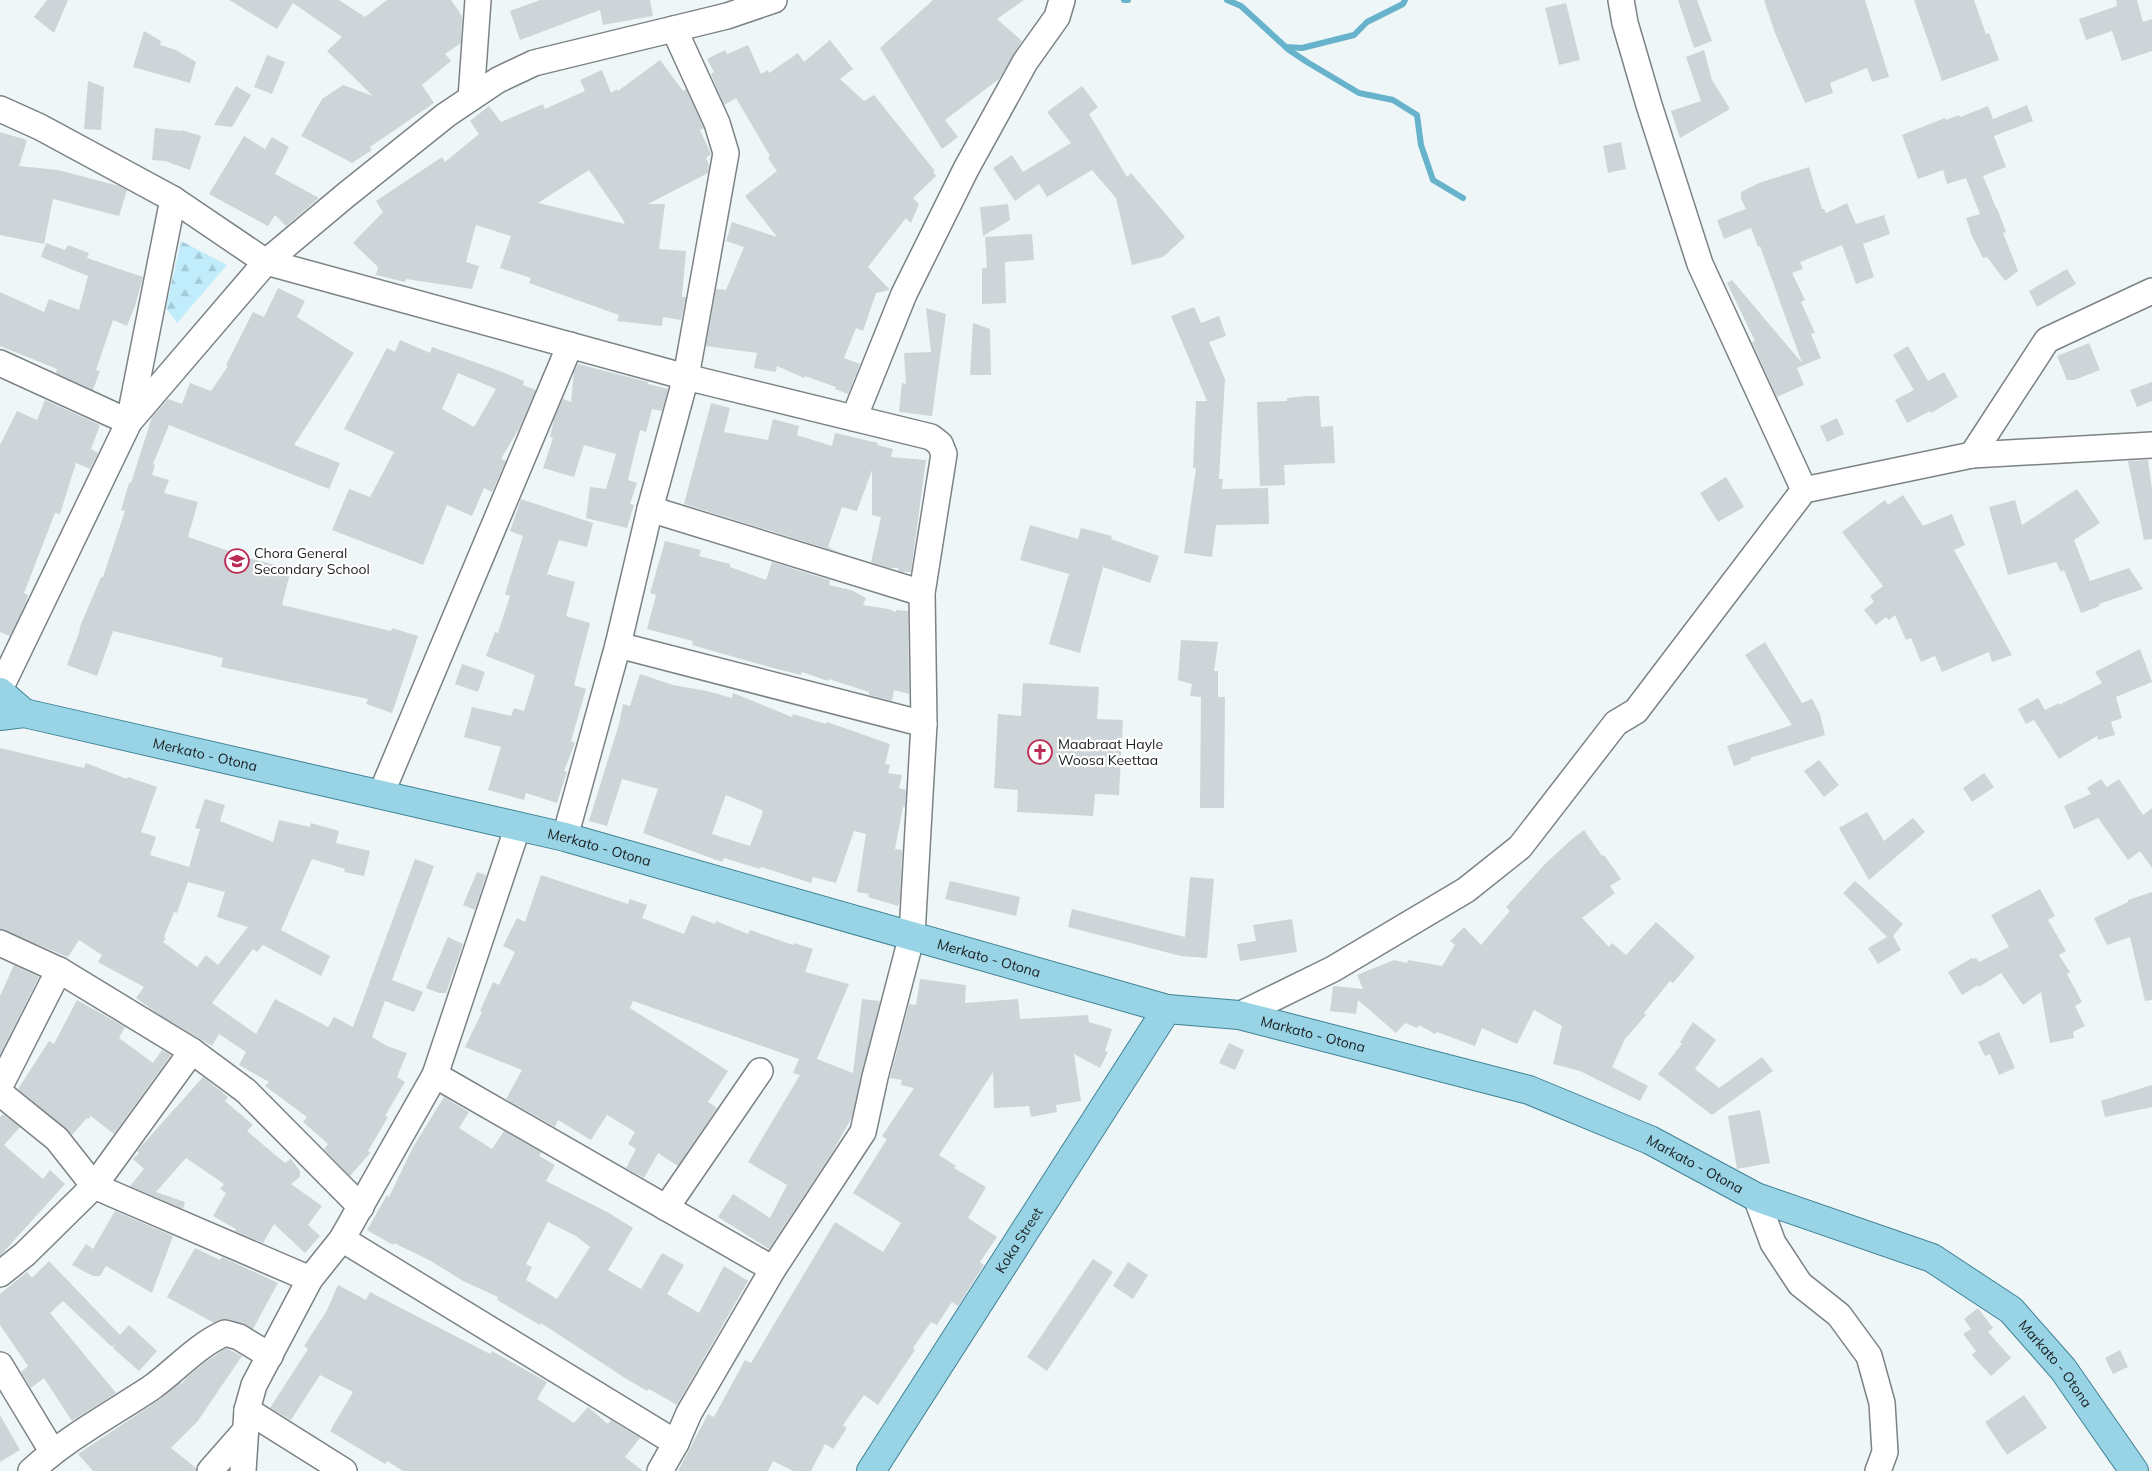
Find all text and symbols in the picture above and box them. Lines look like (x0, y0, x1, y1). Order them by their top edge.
place label: Chora General Secondary School (254, 544, 370, 578)
school or university icon: Chora General Secondary School (224, 548, 250, 574)
street label: Merkato - Otona (151, 734, 259, 775)
place label: Maabraat Hayle Woosa Keettaa (1058, 735, 1163, 769)
church icon: Maabraat Hayle Woosa Keettaa (1027, 739, 1053, 765)
street label: Merkato - Otona (546, 824, 653, 870)
street label: Merkato - Otona (935, 935, 1043, 981)
street label: Markato - Otona (1259, 1012, 1367, 1056)
street label: Markato - Otona (1643, 1131, 1747, 1198)
street label: Koka Street (991, 1204, 1047, 1277)
street label: Markato - Otona (2015, 1316, 2096, 1411)

